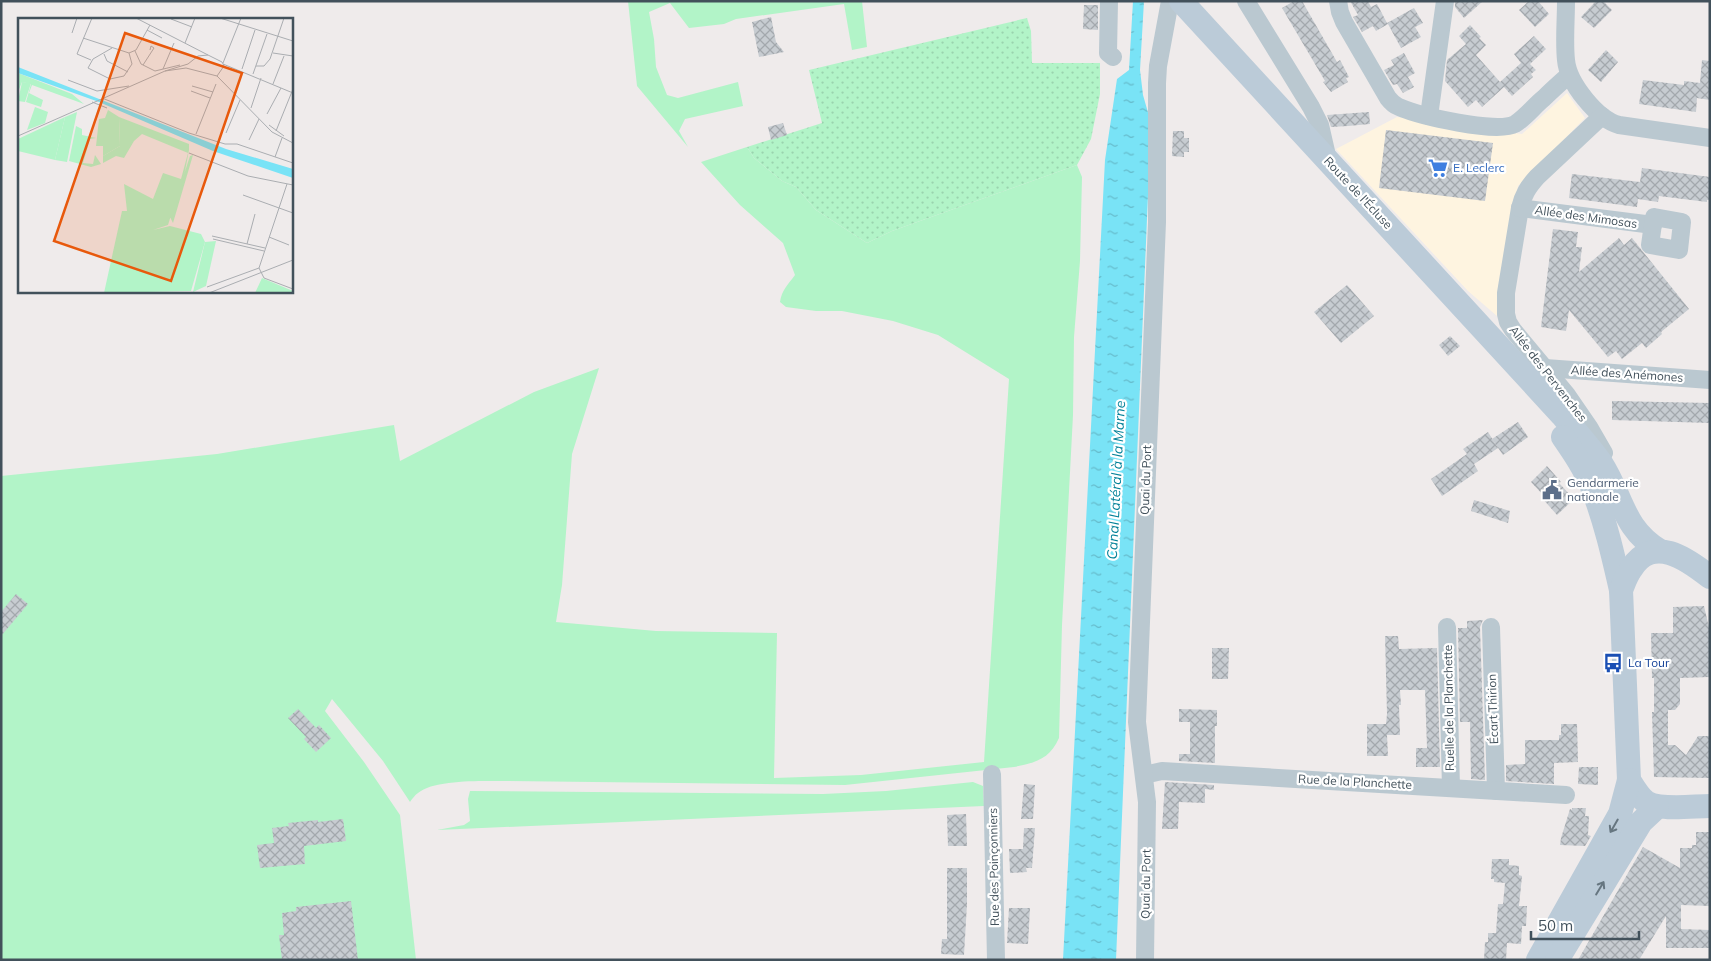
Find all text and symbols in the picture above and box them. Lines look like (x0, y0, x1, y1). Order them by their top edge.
inset map (18, 18, 292, 292)
street label: Route de l'Écluse (1321, 153, 1396, 232)
supermarket icon: E. Leclerc (1427, 157, 1449, 179)
place label: E. Leclerc (1453, 160, 1505, 175)
street label: Allée des Mimosas (1534, 202, 1638, 231)
street label: Allée des Pervenches (1506, 323, 1591, 425)
street label: Allée des Anémones (1570, 362, 1684, 385)
water label: Canal Latéral à la Marne (1103, 400, 1129, 560)
street label: Quai du Port (1137, 445, 1154, 515)
place label: Gendarmerie nationale (1567, 475, 1639, 504)
public building icon: Gendarmerie nationale (1541, 479, 1563, 501)
street label: Ruelle de la Planchette (1440, 645, 1457, 771)
bus stop icon: La Tour (1602, 652, 1624, 674)
place label: La Tour (1628, 655, 1670, 670)
street label: Écart Thirion (1484, 674, 1501, 744)
street label: Rue de la Planchette (1298, 771, 1412, 792)
street label: Rue des Poinçonniers (985, 808, 1002, 926)
one-way arrow (1609, 818, 1619, 833)
street label: Quai du Port (1137, 849, 1154, 919)
one-way arrow (1596, 882, 1606, 896)
scale bar (1531, 908, 1638, 940)
text: 50 m (1538, 916, 1573, 935)

